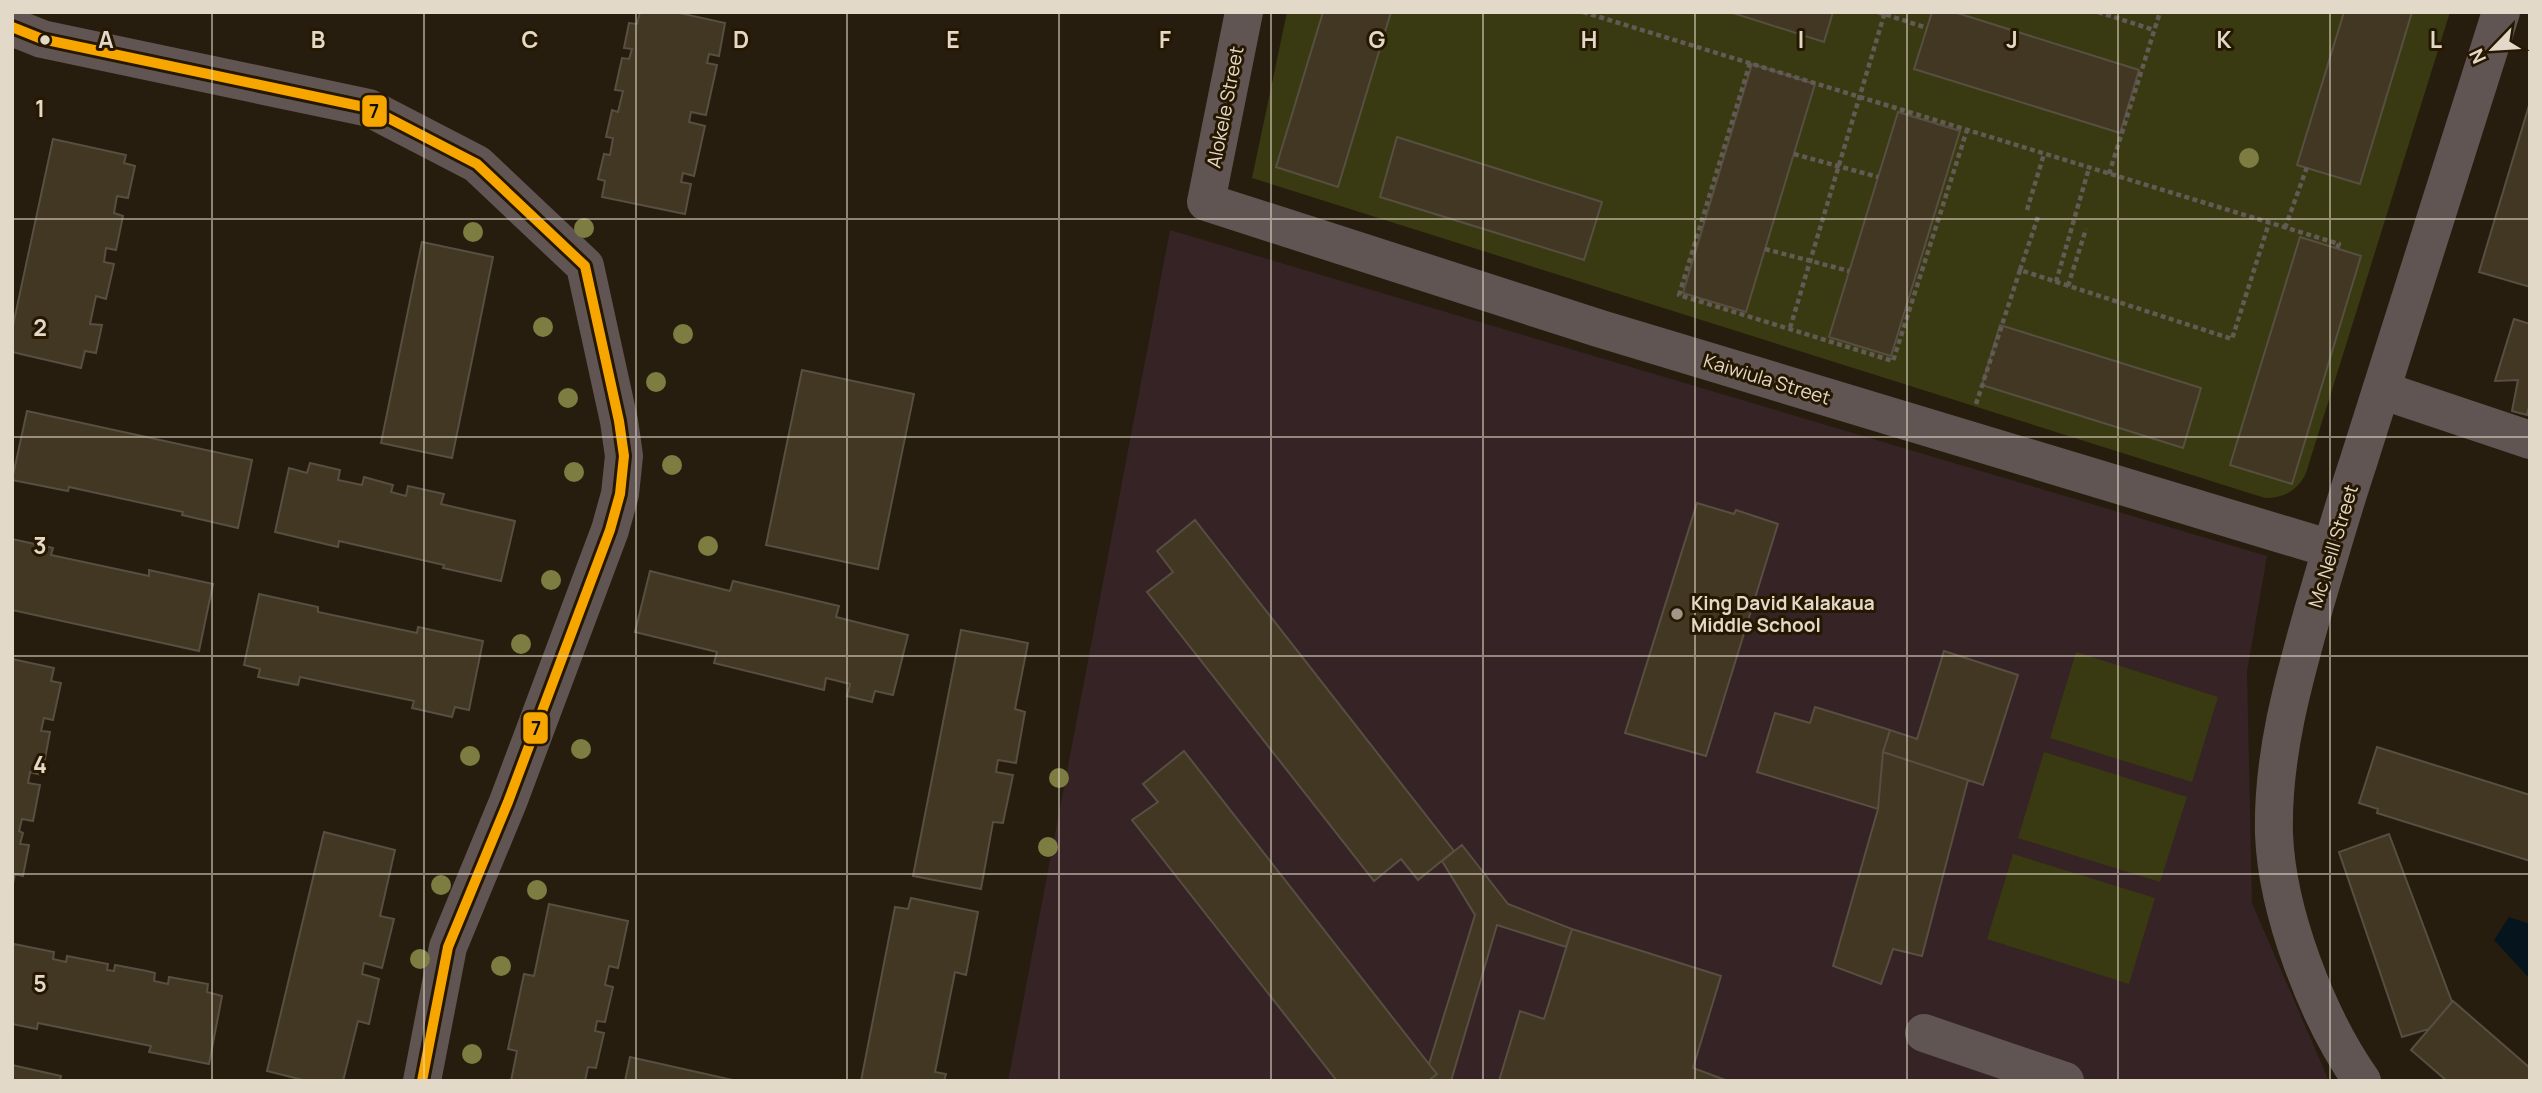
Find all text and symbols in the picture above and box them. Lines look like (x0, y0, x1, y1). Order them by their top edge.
north arrow (2458, 14, 2528, 84)
text: A (98, 23, 114, 55)
text: B (311, 23, 325, 55)
text: C (522, 23, 539, 55)
text: D (733, 23, 749, 55)
text: E (946, 23, 960, 55)
text: F (1159, 23, 1171, 55)
text: G (1369, 23, 1386, 55)
text: H (1581, 23, 1597, 55)
text: I (1798, 23, 1804, 55)
text: J (2006, 23, 2018, 55)
text: K (2217, 23, 2232, 55)
text: L (2430, 23, 2442, 55)
unlabelled marker (38, 33, 52, 47)
street label: Alokele Street (1200, 44, 1250, 170)
text: N (2463, 45, 2492, 68)
text: 1 (35, 92, 45, 124)
line badge: 7 (361, 94, 388, 128)
text: 7 (369, 98, 379, 124)
text: 2 (33, 311, 47, 343)
street label: Kaiwiula Street (1700, 347, 1834, 411)
street label: Mc Neill Street (2302, 481, 2364, 611)
text: 3 (33, 529, 47, 561)
place label: King David Kalakaua Middle School (1691, 590, 1875, 638)
marker: King David Kalakaua Middle School (1669, 606, 1685, 622)
line badge: 7 (522, 711, 549, 745)
text: 7 (531, 715, 541, 741)
text: 4 (33, 748, 47, 780)
text: 5 (33, 967, 47, 999)

